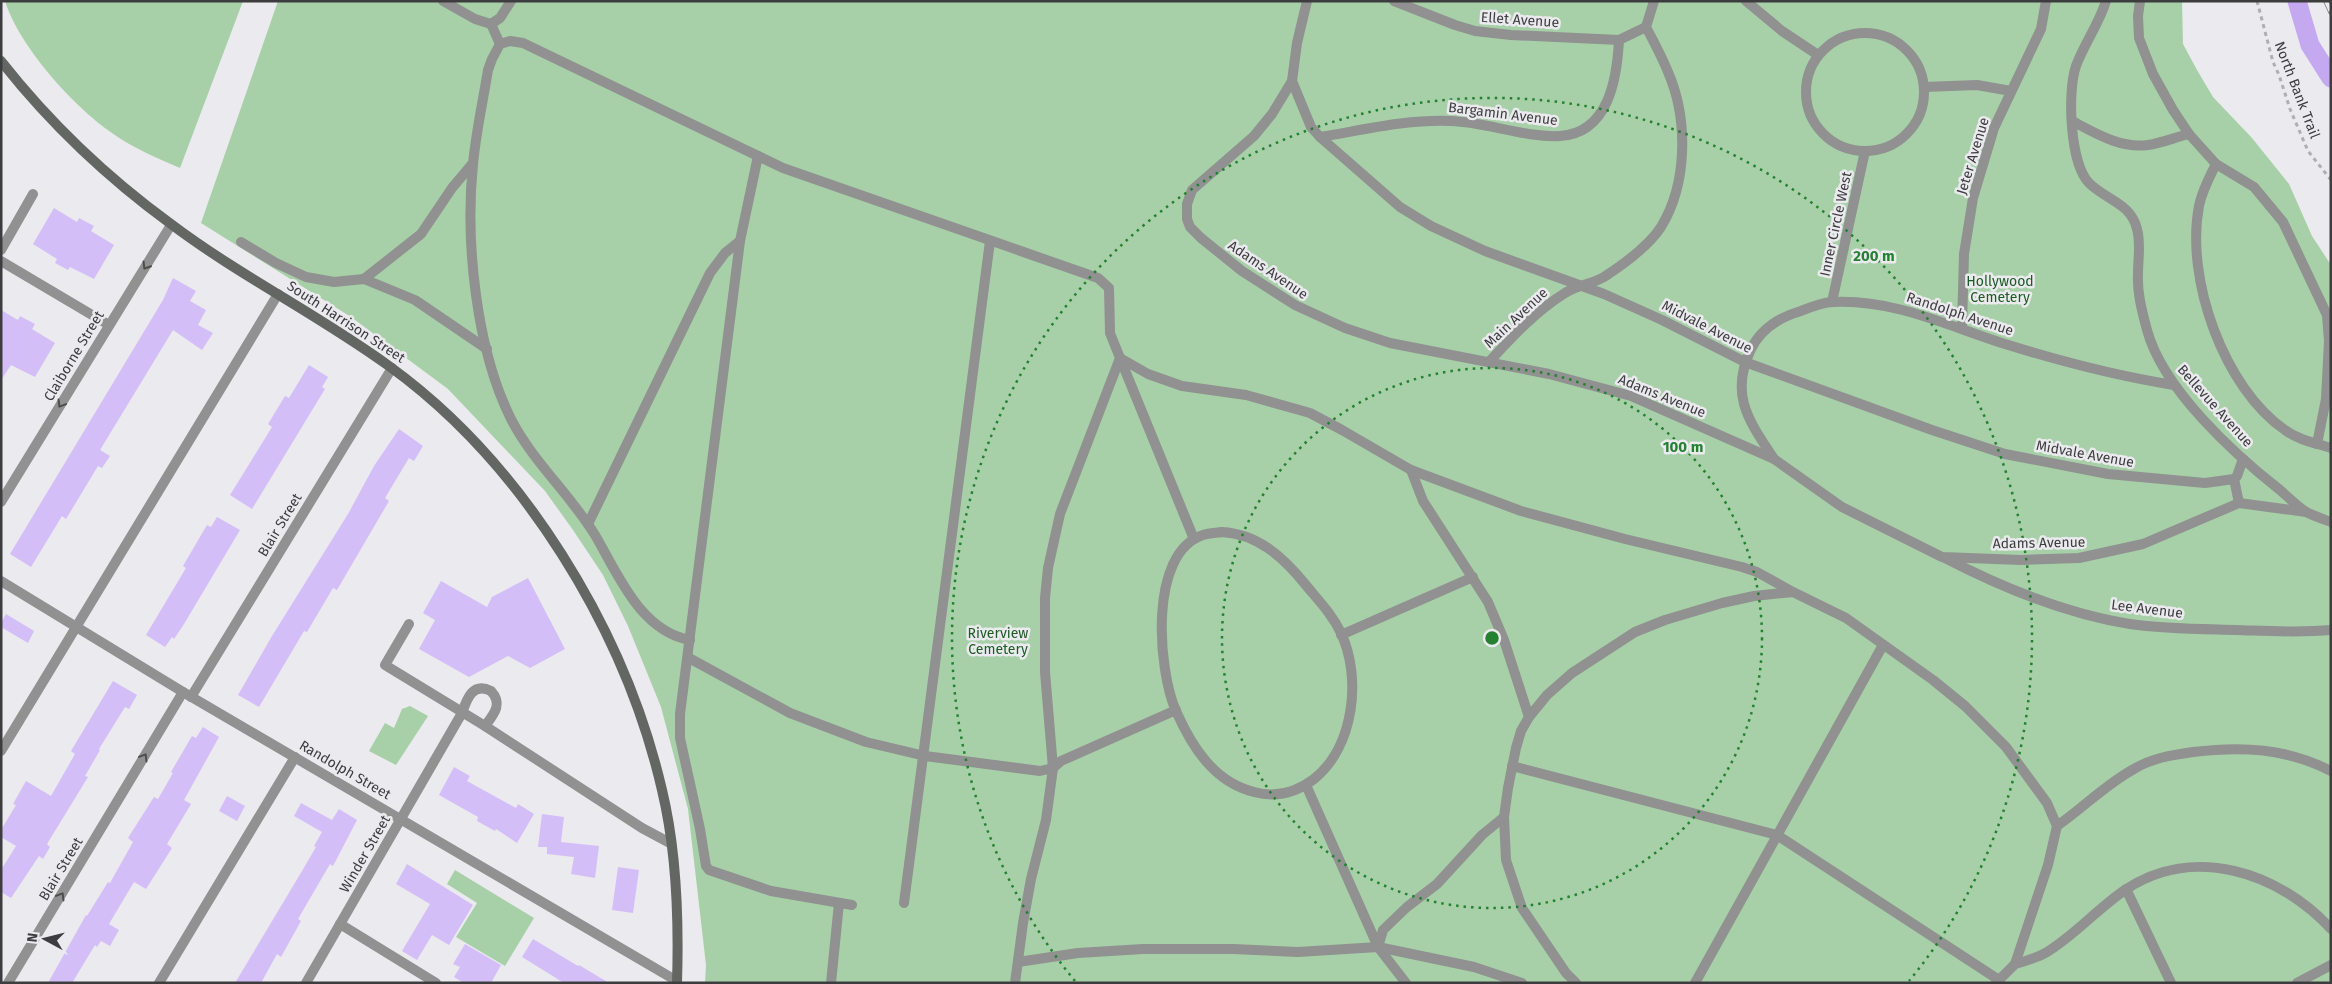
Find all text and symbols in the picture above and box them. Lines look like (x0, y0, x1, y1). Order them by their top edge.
street label: Ellet Avenue (1480, 9, 1560, 31)
street label: North Bank Trail (2271, 39, 2323, 141)
street label: Bargamin Avenue (1447, 99, 1559, 129)
street label: Jeter Avenue (1953, 115, 1993, 197)
street label: Inner Circle West (1817, 169, 1856, 278)
street label: Adams Avenue (1225, 237, 1311, 303)
text: 200 m (1853, 247, 1895, 265)
one-way arrow (142, 261, 152, 270)
park label: Hollywood Cemetery (1966, 273, 2034, 306)
street label: South Harrison Street (284, 277, 409, 367)
street label: Main Avenue (1481, 284, 1551, 352)
street label: Randolph Avenue (1904, 289, 2016, 339)
street label: Midvale Avenue (1659, 297, 1755, 357)
street label: Claiborne Street (40, 307, 108, 404)
street label: Bellevue Avenue (2174, 361, 2256, 451)
street label: Adams Avenue (1616, 371, 1708, 421)
one-way arrow (57, 399, 67, 408)
street label: Midvale Avenue (2035, 437, 2135, 471)
text: 100 m (1663, 438, 1703, 456)
street label: Blair Street (254, 489, 306, 560)
street label: Adams Avenue (1992, 534, 2086, 552)
street label: Lee Avenue (2110, 596, 2184, 622)
park label: Riverview Cemetery (968, 625, 1028, 658)
centre of rings (1483, 629, 1501, 647)
street label: Randolph Street (296, 737, 395, 804)
one-way arrow (138, 753, 148, 762)
street label: Winder Street (336, 811, 395, 896)
street label: Blair Street (35, 833, 87, 904)
one-way arrow (54, 892, 64, 901)
north arrow (20, 914, 70, 964)
text: N (24, 932, 42, 943)

